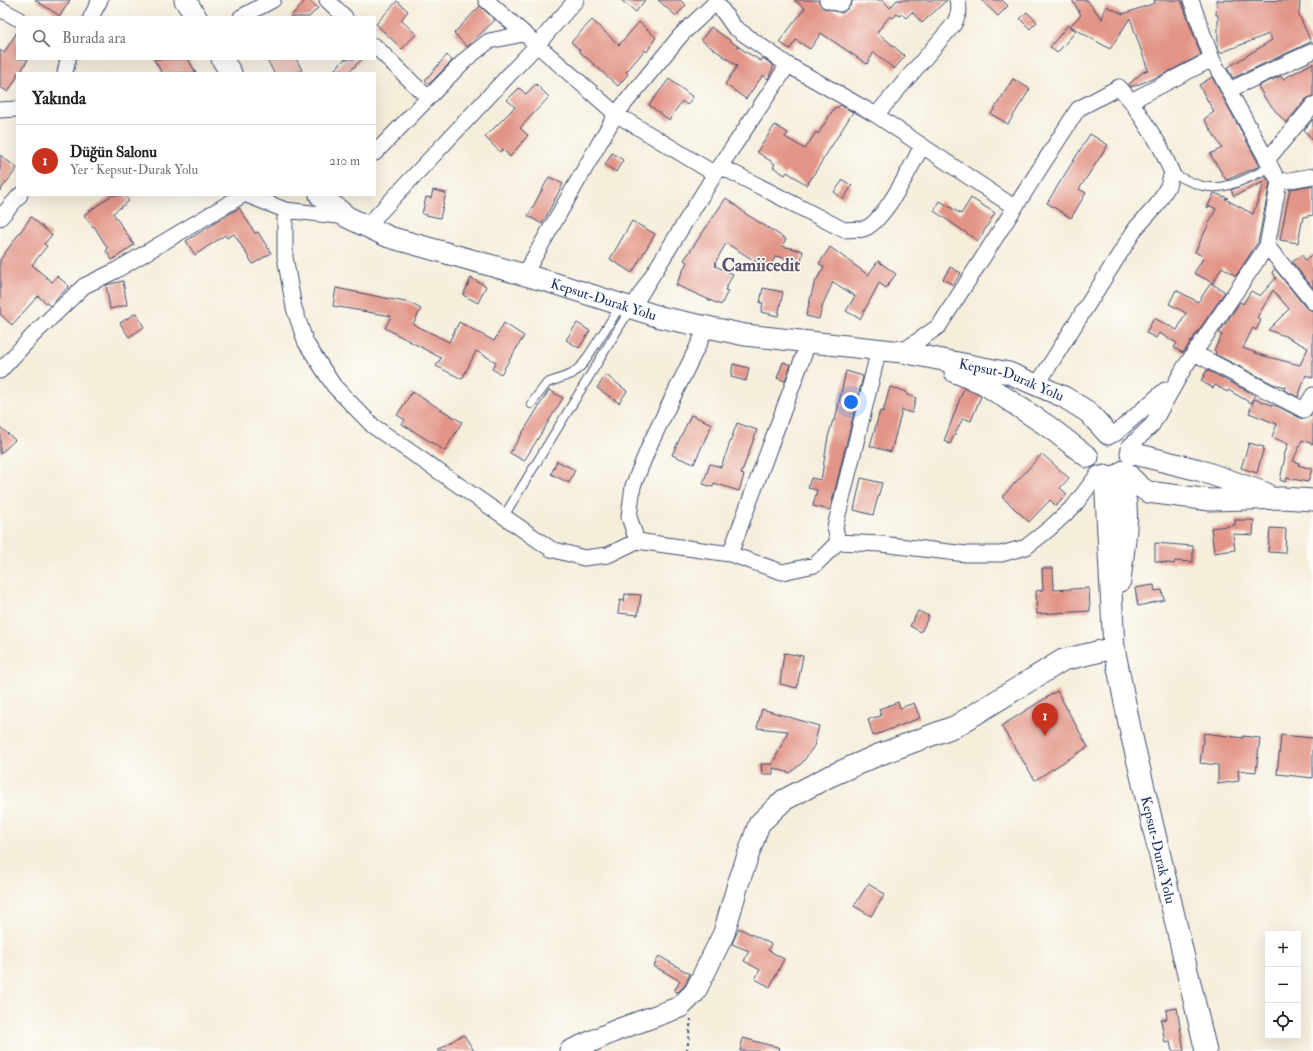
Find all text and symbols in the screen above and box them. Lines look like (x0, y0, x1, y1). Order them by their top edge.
search box (16, 16, 376, 60)
icon: search (30, 27, 52, 49)
text: Burada ara (62, 29, 126, 48)
text: Yakında (32, 88, 86, 109)
text: Düğün Salonu (70, 143, 157, 162)
text: 1 (43, 153, 47, 169)
text: 210 m (329, 153, 360, 169)
text: Yer · Kepsut-Durak Yolu (70, 162, 198, 178)
district label: Camiicedit (722, 254, 800, 277)
street label: Kepsut-Durak Yolu (549, 275, 659, 324)
street label: Kepsut-Durak Yolu (957, 355, 1066, 405)
your location (841, 392, 861, 412)
pin: 1 (1032, 703, 1058, 736)
street label: Kepsut-Durak Yolu (1137, 794, 1179, 906)
map controls (1265, 931, 1301, 1039)
button: + (1265, 931, 1301, 967)
button: − (1265, 967, 1301, 1003)
button: locate (1265, 1003, 1301, 1039)

